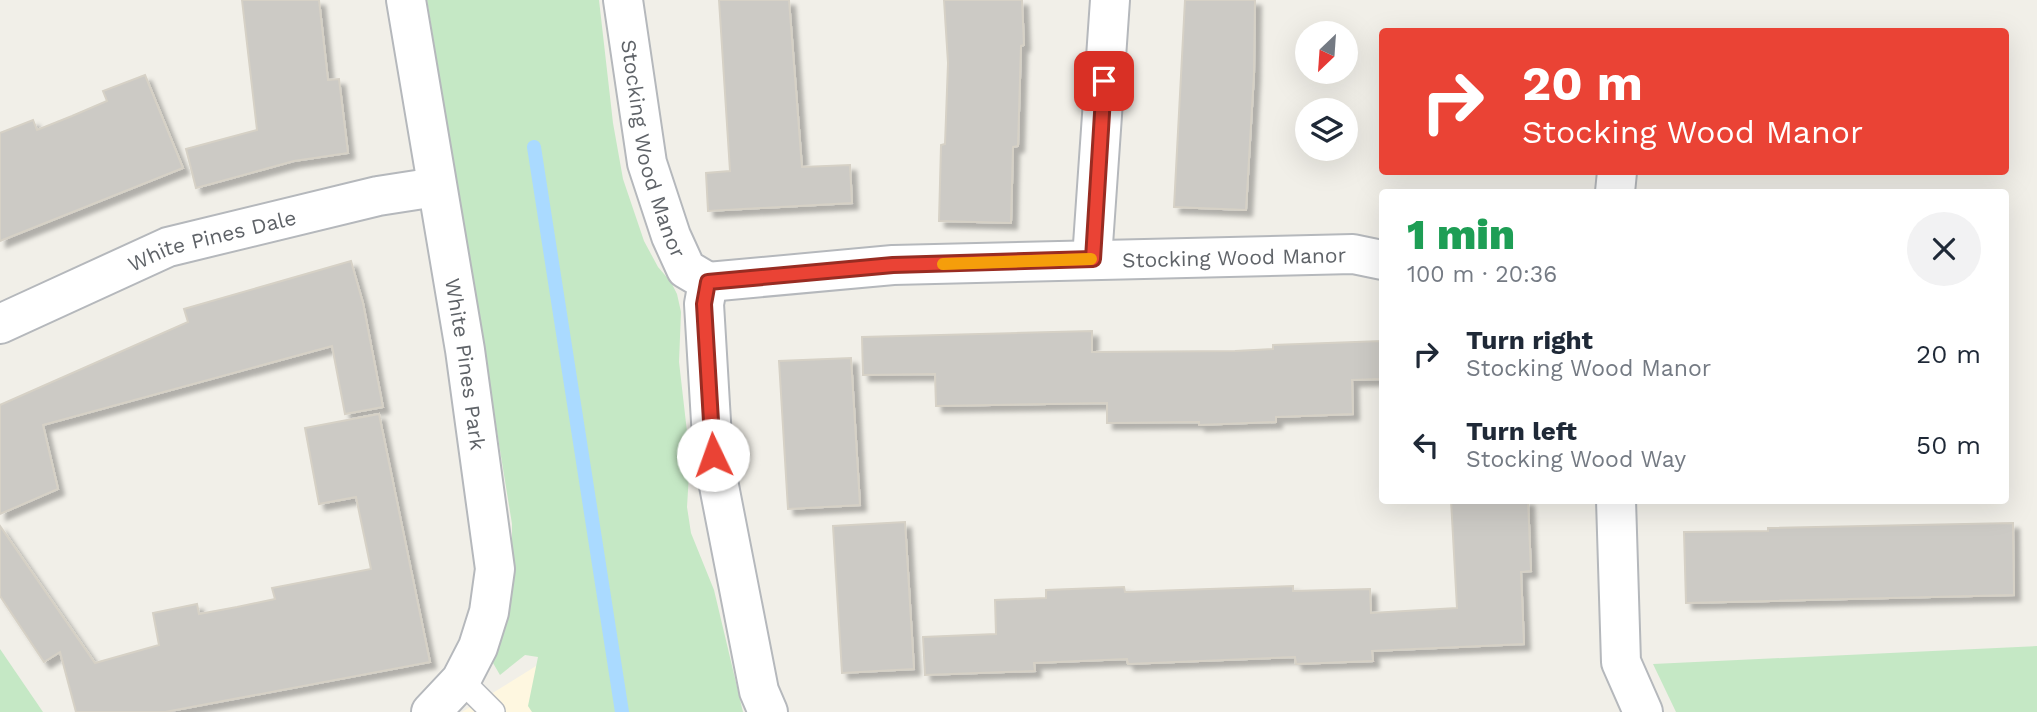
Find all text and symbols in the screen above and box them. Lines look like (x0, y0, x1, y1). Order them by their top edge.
north arrow (1295, 21, 1358, 84)
map controls (1295, 21, 1358, 161)
street label: Stocking Wood Manor (616, 38, 692, 262)
pin (1074, 51, 1134, 111)
text: 20 m (1522, 54, 1643, 112)
icon: right (1407, 56, 1498, 147)
icon: arrive (1085, 62, 1123, 100)
button: layers (1295, 98, 1358, 161)
text: Stocking Wood Manor (1522, 113, 1863, 151)
street label: White Pines Dale (124, 204, 299, 276)
text: 1 min (1407, 210, 1515, 259)
button: close (1907, 212, 1981, 286)
street label: Stocking Wood Manor (1122, 242, 1347, 272)
text: 100 m · 20:36 (1407, 261, 1557, 288)
street label: White Pines Park (441, 276, 491, 452)
text: Turn right (1466, 325, 1593, 355)
icon: right (1407, 335, 1445, 373)
text: 20 m (1916, 339, 1981, 369)
text: Stocking Wood Manor (1466, 355, 1711, 382)
text: Turn left (1466, 416, 1577, 446)
position arrow (676, 418, 750, 492)
icon: left (1407, 426, 1445, 464)
text: 50 m (1916, 430, 1981, 460)
text: Stocking Wood Way (1466, 446, 1686, 473)

